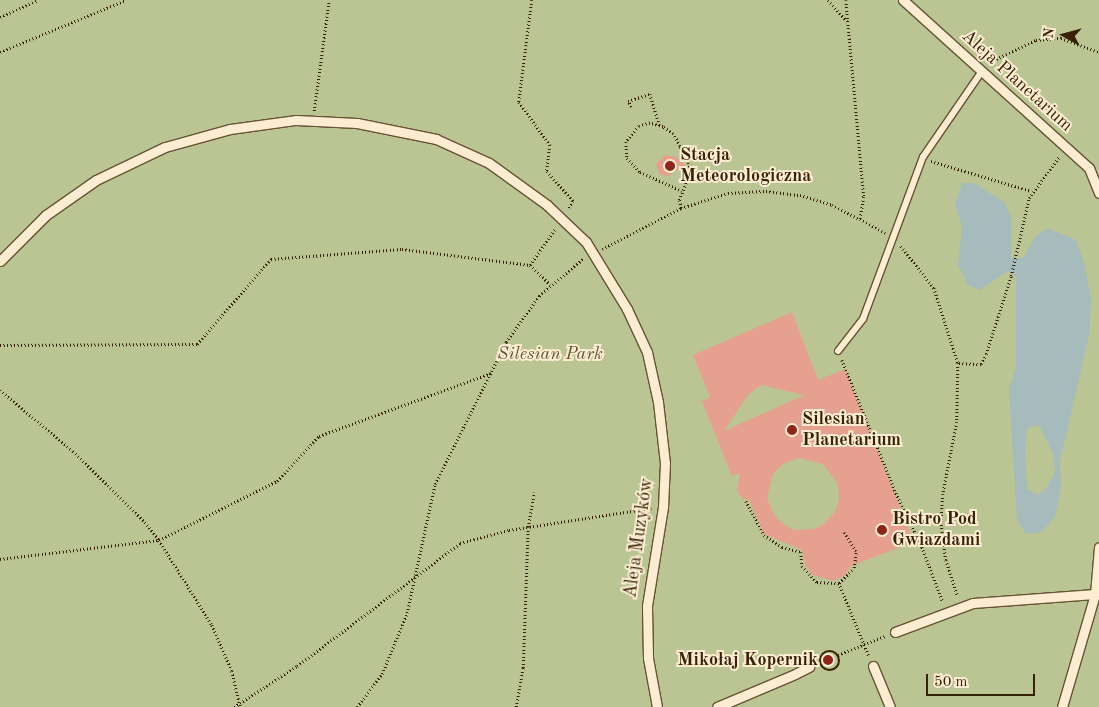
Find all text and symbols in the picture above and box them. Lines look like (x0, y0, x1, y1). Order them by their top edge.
north arrow (1039, 10, 1089, 60)
street label: Aleja Planetarium (957, 25, 1077, 137)
text: N (1042, 27, 1057, 39)
place label: Stacja Meteorologiczna (680, 145, 811, 188)
marker: Stacja Meteorologiczna (664, 160, 676, 172)
park label: Silesian Park (497, 343, 603, 365)
place label: Silesian Planetarium (802, 409, 901, 452)
marker: Silesian Planetarium (786, 424, 798, 436)
street label: Aleja Muzyków (620, 477, 658, 599)
place label: Bistro Pod Gwiazdami (892, 509, 980, 552)
marker: Bistro Pod Gwiazdami (876, 524, 888, 536)
place label: Mikołaj Kopernik (678, 649, 818, 671)
marker: Mikołaj Kopernik (822, 654, 834, 666)
scale bar (929, 664, 1038, 696)
text: 50 m (934, 675, 968, 690)

